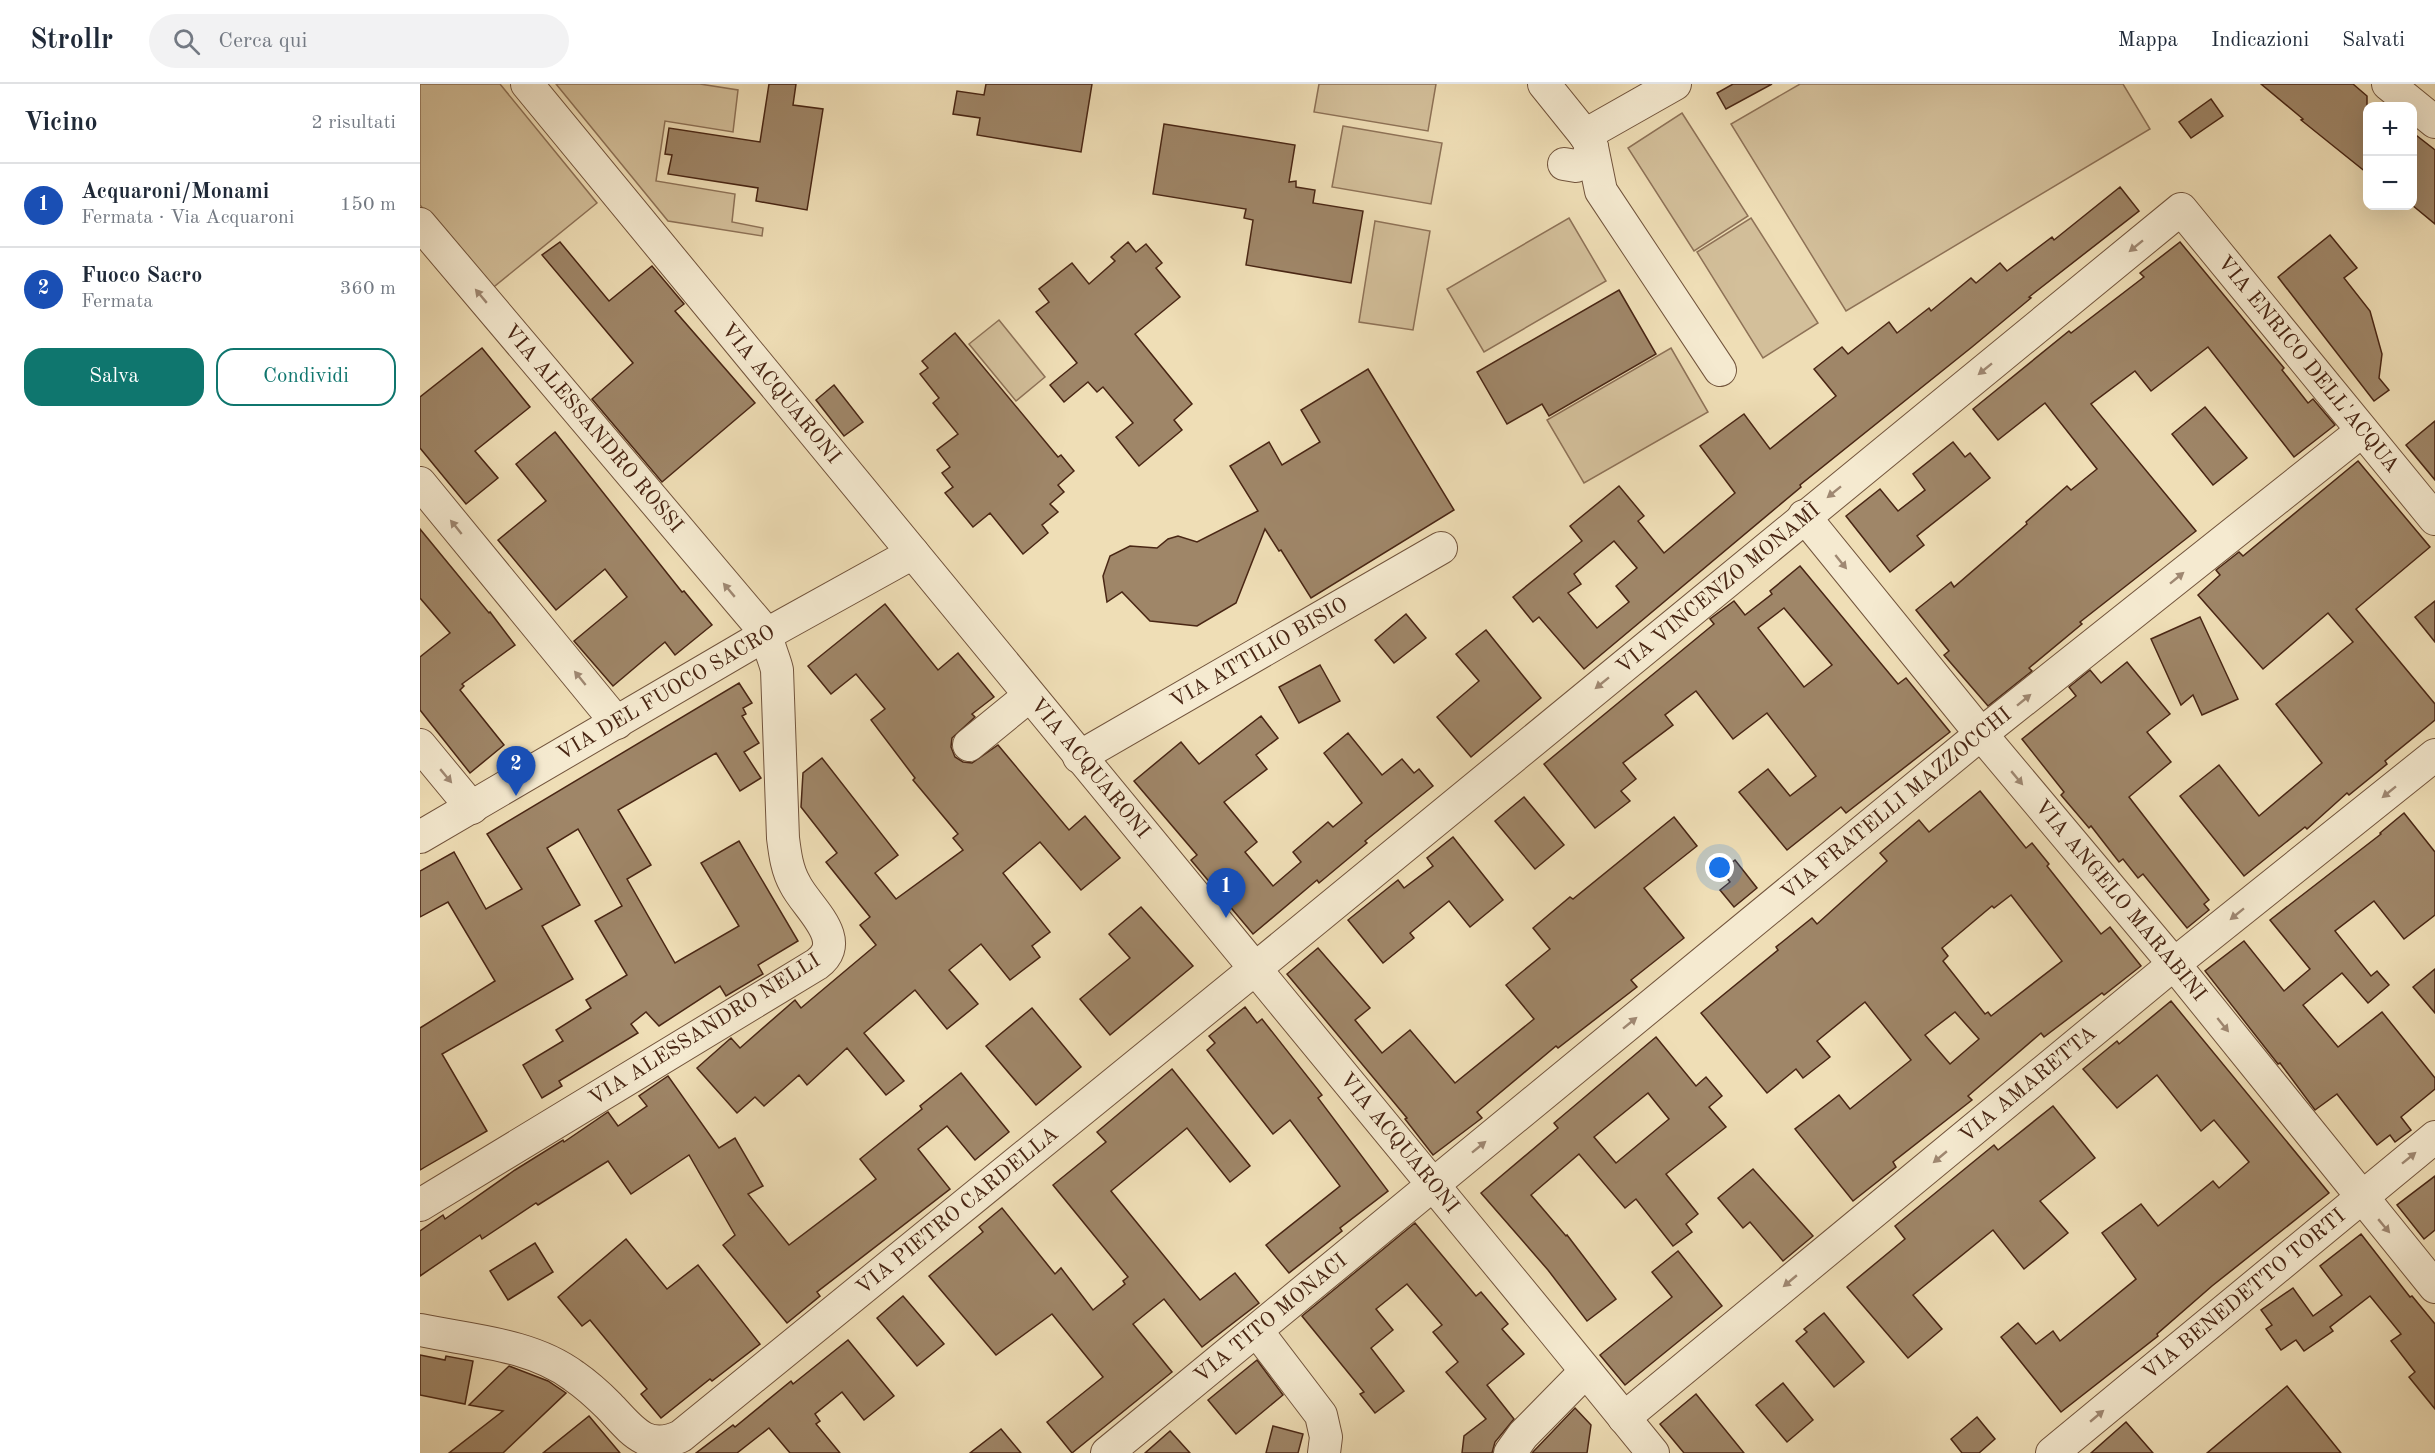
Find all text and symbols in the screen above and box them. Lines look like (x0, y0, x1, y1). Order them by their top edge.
search box (149, 14, 569, 68)
icon: search (170, 25, 203, 58)
text: Strollr (30, 27, 113, 55)
text: Cerca qui (218, 30, 307, 52)
text: Mappa (2118, 30, 2178, 51)
text: Indicazioni (2211, 30, 2309, 51)
text: Salvati (2342, 30, 2405, 51)
map controls (2363, 102, 2417, 210)
button: + (2363, 102, 2417, 156)
text: Vicino (24, 110, 98, 136)
text: 2 risultati (311, 113, 396, 133)
button: − (2363, 156, 2417, 210)
text: Acquaroni/Monami (81, 181, 269, 203)
text: 1 (38, 195, 49, 215)
text: 150 m (340, 195, 396, 215)
text: Fermata · Via Acquaroni (81, 208, 294, 228)
one-way arrow (2129, 239, 2144, 252)
street label: VIA ENRICO DELL'ACQUA (2213, 252, 2403, 477)
text: Fuoco Sacro (81, 265, 202, 287)
text: 2 (38, 279, 49, 299)
text: 360 m (340, 279, 396, 299)
one-way arrow (475, 289, 488, 304)
text: Fermata (81, 292, 153, 312)
street label: VIA ACQUARONI (717, 319, 844, 467)
street label: VIA ALESSANDRO ROSSI (500, 321, 687, 536)
button: Salva (24, 348, 204, 406)
button: Condividi (216, 348, 396, 406)
one-way arrow (1977, 363, 1993, 376)
one-way arrow (1826, 486, 1841, 498)
street label: VIA VINCENZO MONAMÌ (1613, 496, 1824, 678)
one-way arrow (450, 519, 463, 535)
one-way arrow (1834, 554, 1847, 569)
one-way arrow (2169, 572, 2185, 585)
one-way arrow (723, 583, 736, 598)
street label: VIA ATTILIO BISIO (1167, 594, 1351, 712)
street label: VIA DEL FUOCO SACRO (554, 621, 778, 765)
one-way arrow (574, 670, 587, 686)
one-way arrow (1595, 676, 1610, 689)
street label: VIA ACQUARONI (1026, 694, 1154, 842)
one-way arrow (2017, 694, 2032, 706)
street label: VIA FRATELLI MAZZOCCHI (1777, 704, 2015, 904)
pin: 2 (496, 746, 536, 796)
one-way arrow (439, 768, 452, 783)
one-way arrow (2011, 770, 2024, 786)
one-way arrow (2382, 785, 2397, 798)
street label: VIA ANGELO MARABINI (2031, 796, 2210, 1005)
your location (1705, 853, 1734, 882)
pin: 1 (1206, 868, 1246, 918)
one-way arrow (2229, 907, 2245, 920)
street label: VIA ALESSANDRO NELLI (586, 950, 824, 1110)
one-way arrow (1622, 1017, 1637, 1030)
one-way arrow (2216, 1017, 2229, 1033)
street label: VIA AMARETTA (1956, 1022, 2100, 1147)
street label: VIA ACQUARONI (1336, 1069, 1463, 1217)
street label: VIA PIETRO CARDELLA (853, 1123, 1062, 1299)
one-way arrow (1472, 1141, 1487, 1154)
one-way arrow (1932, 1151, 1948, 1164)
one-way arrow (2402, 1152, 2417, 1164)
street label: VIA BENEDETTO TORTI (2139, 1205, 2349, 1384)
one-way arrow (2378, 1218, 2391, 1234)
street label: VIA TITO MONACI (1190, 1250, 1351, 1387)
one-way arrow (1782, 1275, 1798, 1288)
one-way arrow (2089, 1409, 2105, 1422)

